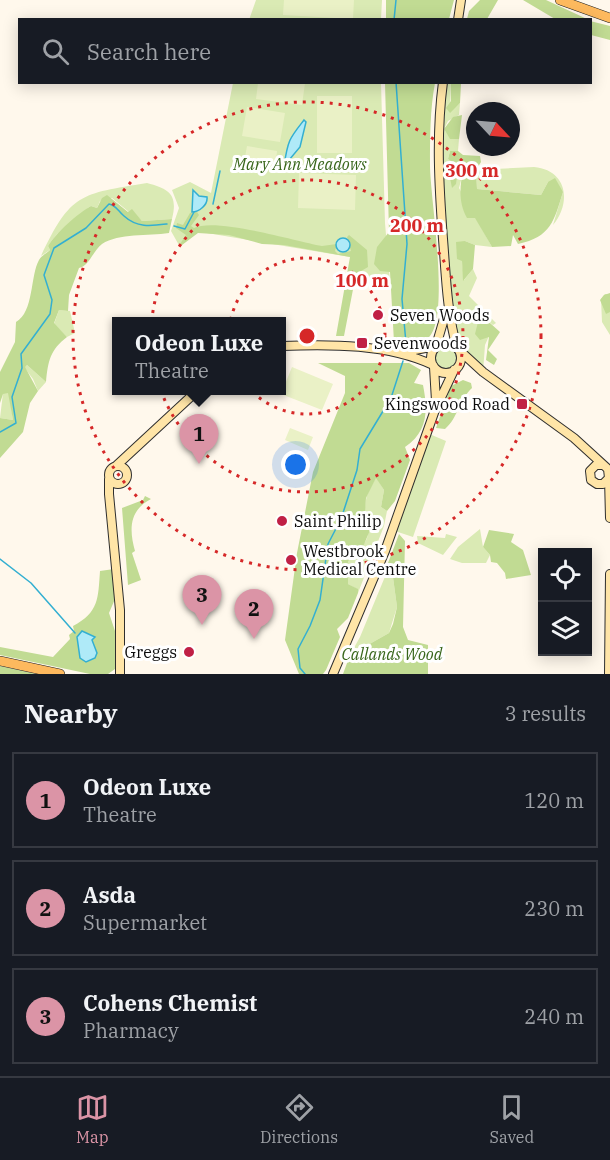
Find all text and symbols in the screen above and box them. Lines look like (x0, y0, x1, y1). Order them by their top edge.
search box (18, 18, 592, 84)
icon: search (39, 35, 72, 68)
text: Search here (87, 37, 211, 66)
north arrow (466, 102, 520, 156)
park label: Mary Ann Meadows (232, 154, 367, 174)
text: 300 m (445, 159, 500, 182)
text: 200 m (390, 214, 445, 237)
text: 100 m (335, 269, 390, 292)
place label: Seven Woods (390, 305, 490, 325)
marker: Seven Woods (371, 308, 385, 322)
popup (112, 317, 286, 395)
centre of rings (297, 326, 317, 346)
text: Odeon Luxe (135, 328, 263, 357)
place label: Sevenwoods (374, 333, 467, 353)
marker: Sevenwoods (355, 336, 369, 350)
text: Theatre (135, 357, 209, 384)
place label: Kingswood Road (385, 394, 510, 414)
marker: Kingswood Road (515, 397, 529, 411)
pin: 1 (180, 414, 218, 464)
your location (281, 450, 310, 479)
place label: Saint Philip (294, 511, 382, 531)
marker: Saint Philip (275, 514, 289, 528)
place label: Westbrook Medical Centre (303, 541, 416, 579)
map controls (538, 548, 592, 656)
button: locate (538, 548, 592, 602)
marker: Westbrook Medical Centre (284, 553, 298, 567)
pin: 3 (182, 576, 222, 625)
pin: 2 (234, 590, 274, 639)
button: layers (538, 602, 592, 656)
place label: Greggs (125, 642, 177, 662)
park label: Callands Wood (341, 644, 443, 664)
marker: Greggs (182, 645, 196, 659)
text: Nearby (24, 696, 118, 730)
text: 3 results (505, 700, 586, 727)
text: Odeon Luxe (83, 772, 211, 801)
text: 1 (40, 787, 52, 814)
text: 120 m (524, 787, 584, 814)
text: Theatre (83, 801, 157, 828)
text: Asda (83, 880, 136, 909)
text: 2 (40, 895, 52, 922)
text: 230 m (524, 895, 584, 922)
text: Supermarket (83, 909, 207, 936)
text: Cohens Chemist (83, 988, 257, 1017)
text: 3 (40, 1003, 52, 1030)
text: 240 m (524, 1003, 584, 1030)
text: Pharmacy (83, 1017, 179, 1044)
tab: Map (76, 1091, 109, 1147)
tab: Directions (260, 1091, 338, 1147)
tab: Saved (489, 1091, 534, 1147)

